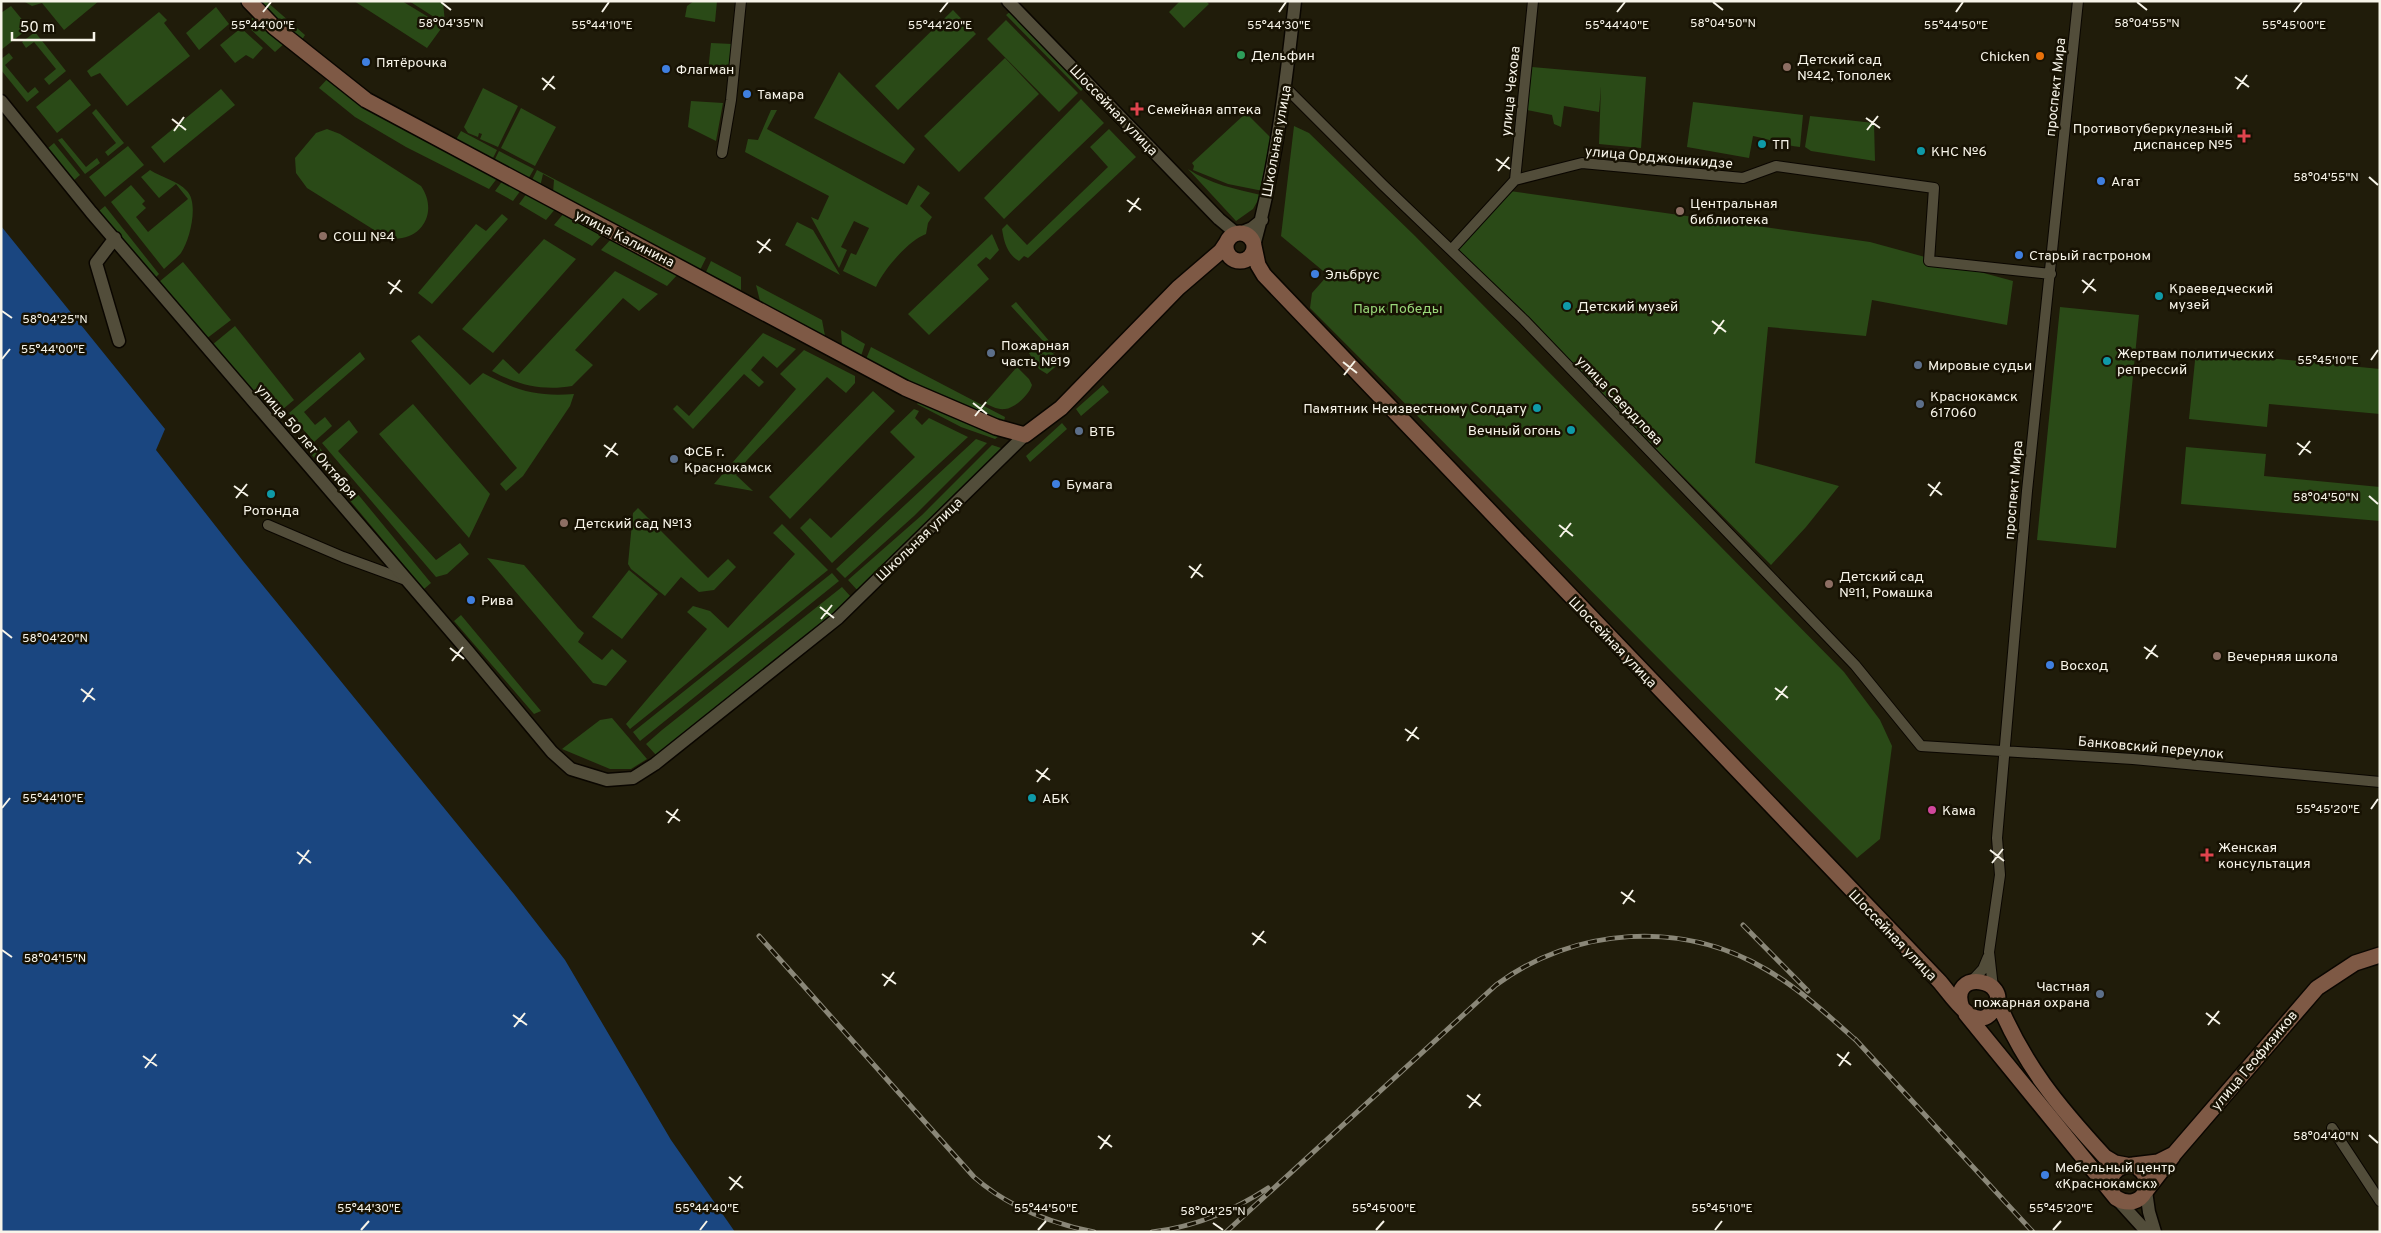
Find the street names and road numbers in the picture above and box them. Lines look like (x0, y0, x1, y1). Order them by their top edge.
street label: проспект Мира (2043, 37, 2070, 138)
street label: улица Чехова (1498, 45, 1525, 137)
street label: Шоссейная улица (1065, 62, 1161, 160)
street label: Школьная улица (1259, 84, 1296, 199)
street label: улица Орджоникидзе (1584, 144, 1734, 173)
street label: улица Калинина (572, 207, 677, 272)
street label: улица Свердлова (1572, 353, 1666, 449)
street label: улица 50 лет Октября (251, 381, 360, 503)
street label: проспект Мира (2002, 440, 2027, 540)
street label: Школьная улица (873, 495, 967, 586)
street label: Шоссейная улица (1564, 594, 1660, 692)
street label: Банковский переулок (2077, 734, 2225, 763)
street label: Шоссейная улица (1844, 887, 1940, 985)
street label: улица Геофизиков (2208, 1008, 2302, 1114)

